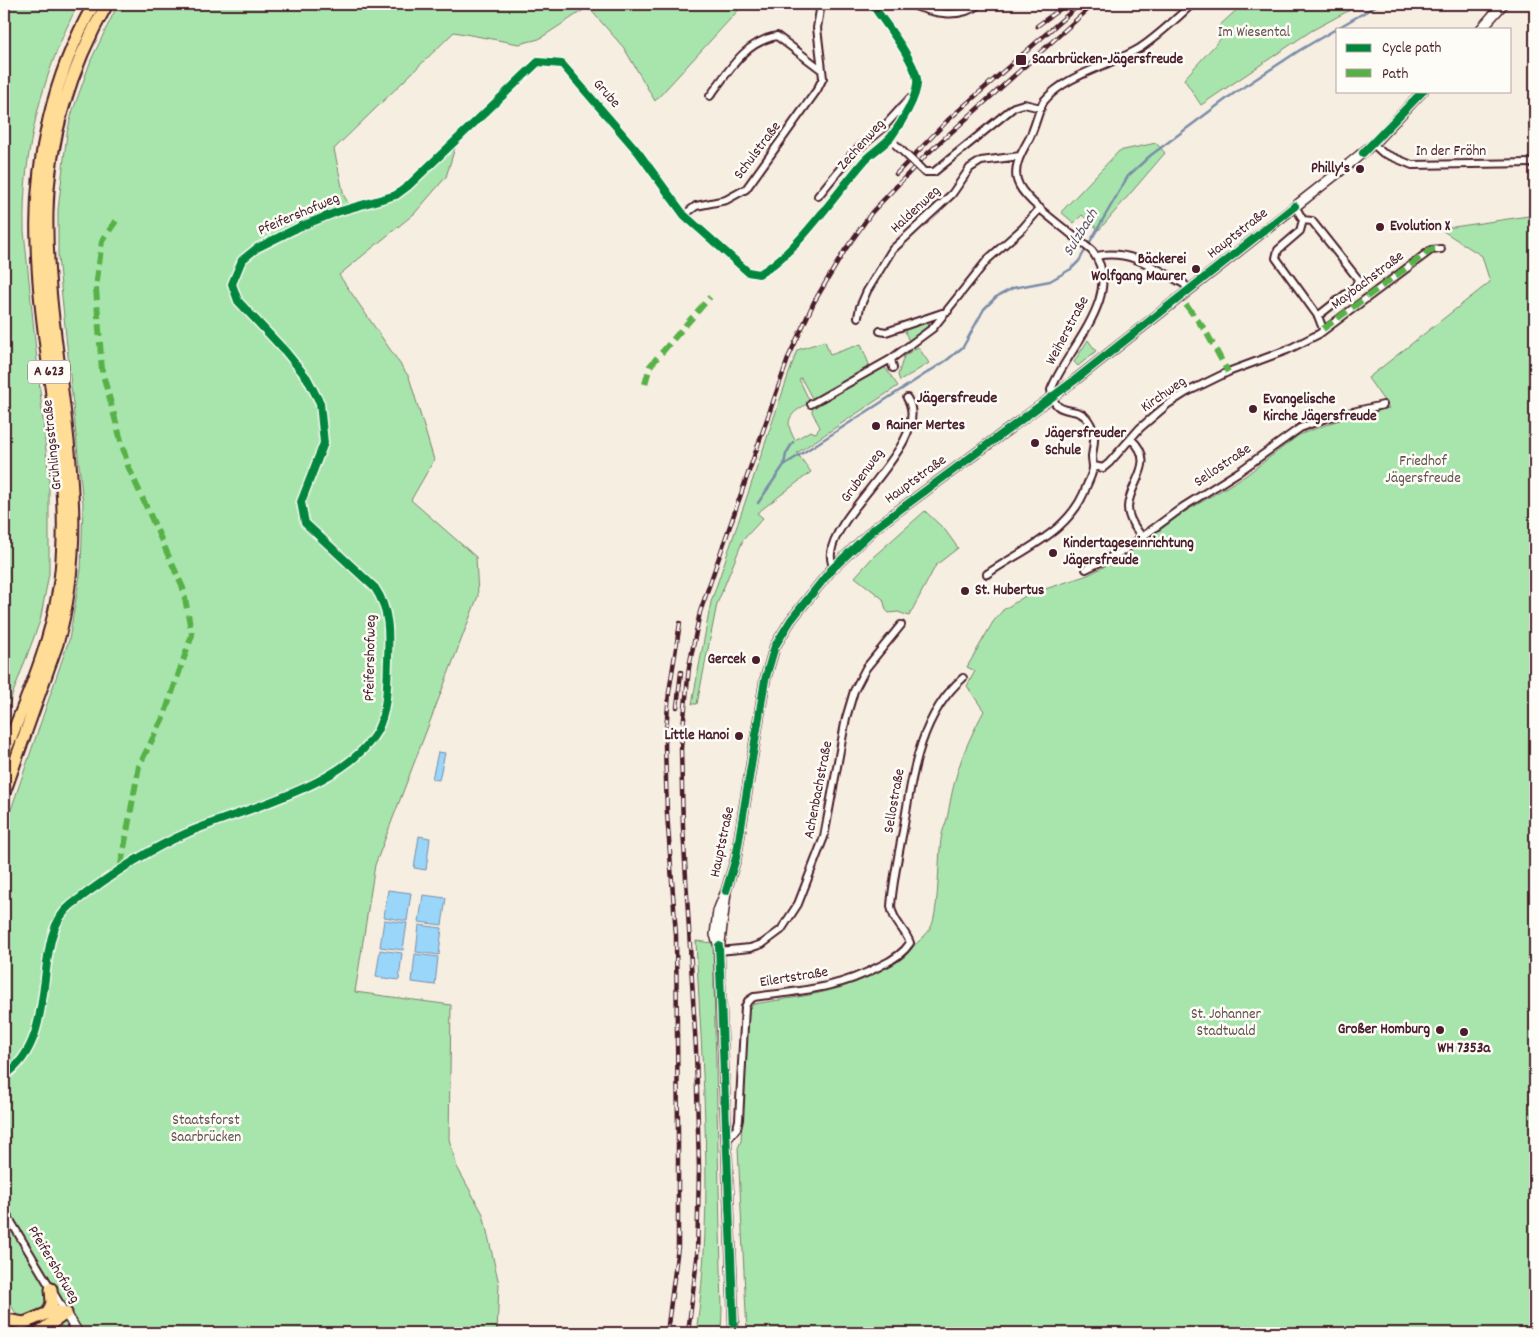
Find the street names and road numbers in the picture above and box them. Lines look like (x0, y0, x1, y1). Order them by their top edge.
street label: Grube (587, 74, 625, 114)
street label: Zechenweg (833, 114, 891, 176)
street label: Schulstraße (729, 117, 787, 185)
street label: In der Fröhn (1416, 141, 1486, 163)
street label: Haldenweg (886, 181, 946, 239)
street label: Pfeifershofweg (255, 188, 343, 242)
street label: Hauptstraße (1203, 203, 1273, 265)
street label: Maybachstraße (1327, 246, 1409, 316)
street label: Weiherstraße (1041, 292, 1096, 369)
road number: A 623 (28, 361, 70, 384)
street label: Kirchweg (1137, 371, 1191, 419)
street label: Grühlingsstraße (37, 398, 69, 491)
street label: Sellostraße (1190, 438, 1257, 493)
street label: Grubenweg (836, 444, 890, 508)
street label: Hauptstraße (880, 450, 952, 510)
street label: Pfeifershofweg (359, 614, 383, 702)
street label: Achenbachstraße (799, 739, 839, 841)
street label: Sellostraße (879, 767, 912, 835)
street label: Hauptstraße (705, 804, 741, 879)
street label: Eilertstraße (758, 962, 830, 994)
street label: Pfeifershofweg (21, 1222, 85, 1308)

